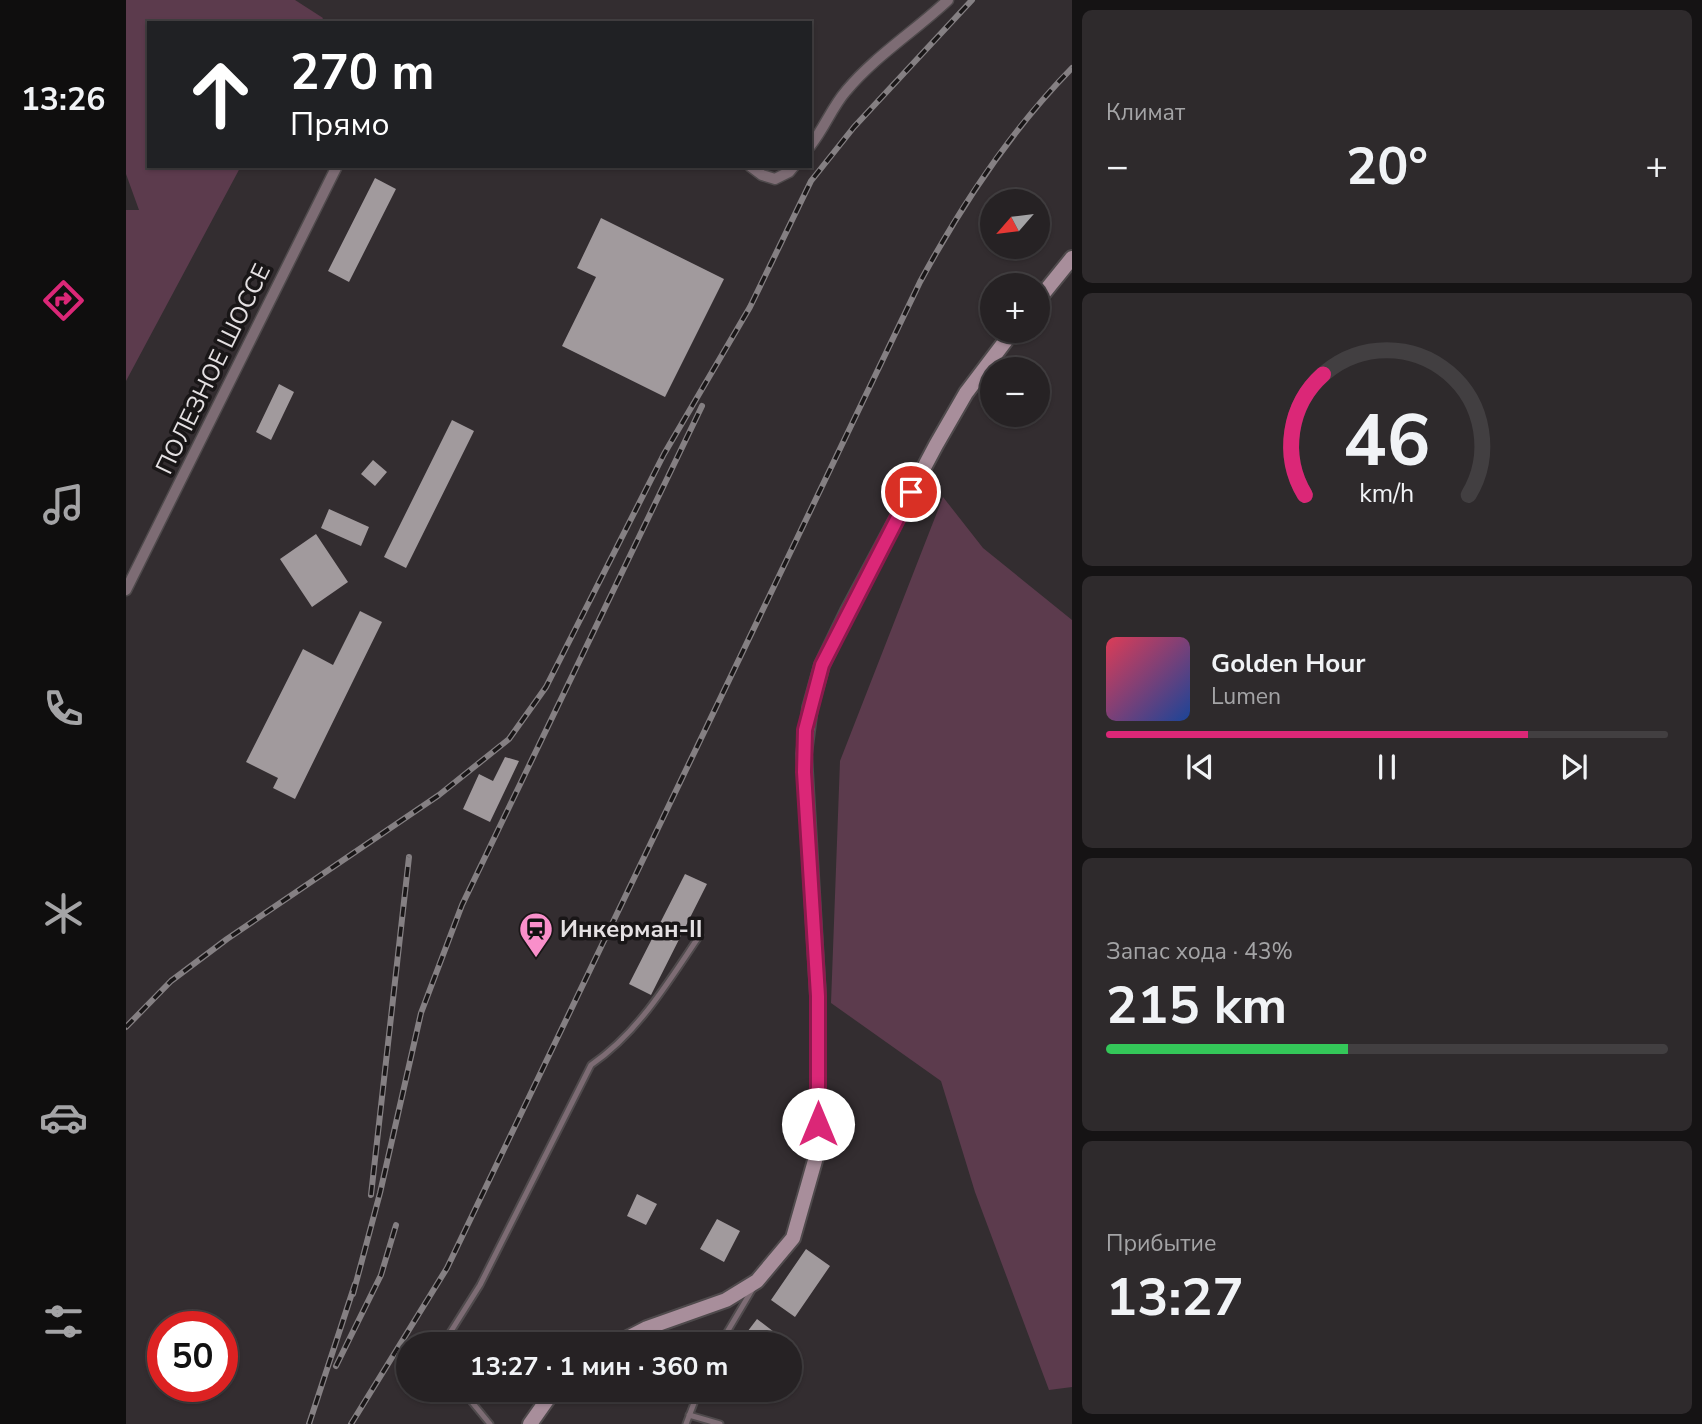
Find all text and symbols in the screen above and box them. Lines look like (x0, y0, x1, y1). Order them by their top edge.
text: 270 m (290, 39, 434, 106)
icon: ahead (175, 49, 266, 140)
text: 13:26 (21, 78, 105, 121)
text: Климат (1106, 97, 1185, 128)
text: Прямо (290, 103, 390, 146)
text: 20° (1346, 131, 1428, 202)
text: − (1106, 141, 1129, 192)
text: + (1645, 141, 1668, 192)
north arrow (980, 189, 1050, 259)
map controls (980, 189, 1050, 427)
street label: ПОЛЕЗНОЕ ШОССЕ (148, 259, 278, 479)
button: + (980, 273, 1050, 343)
icon: directions (39, 276, 88, 325)
button: − (980, 357, 1050, 427)
text: 46 (1343, 392, 1431, 492)
pin (881, 462, 941, 522)
icon: arrive (892, 473, 930, 511)
text: km/h (1359, 477, 1415, 511)
icon: music (39, 480, 88, 529)
text: Golden Hour (1211, 646, 1366, 681)
text: Lumen (1211, 681, 1281, 712)
icon: phone (39, 684, 88, 733)
icon: previous (1181, 748, 1219, 786)
icon: pause (1368, 748, 1406, 786)
icon: next (1555, 748, 1593, 786)
icon: climate (39, 889, 88, 938)
station icon: Инкерман-II (517, 910, 555, 959)
place label: Инкерман-II (560, 913, 702, 945)
text: Запас хода · 43% (1106, 936, 1293, 967)
text: 215 km (1106, 970, 1287, 1041)
position arrow (781, 1087, 855, 1161)
icon: car (39, 1093, 88, 1142)
text: Прибытие (1106, 1228, 1216, 1259)
text: 13:27 (1106, 1262, 1244, 1333)
icon: filters (39, 1297, 88, 1346)
speed limit sign: 50 (147, 1311, 238, 1402)
text: 13:27 · 1 мин · 360 m (470, 1349, 728, 1384)

